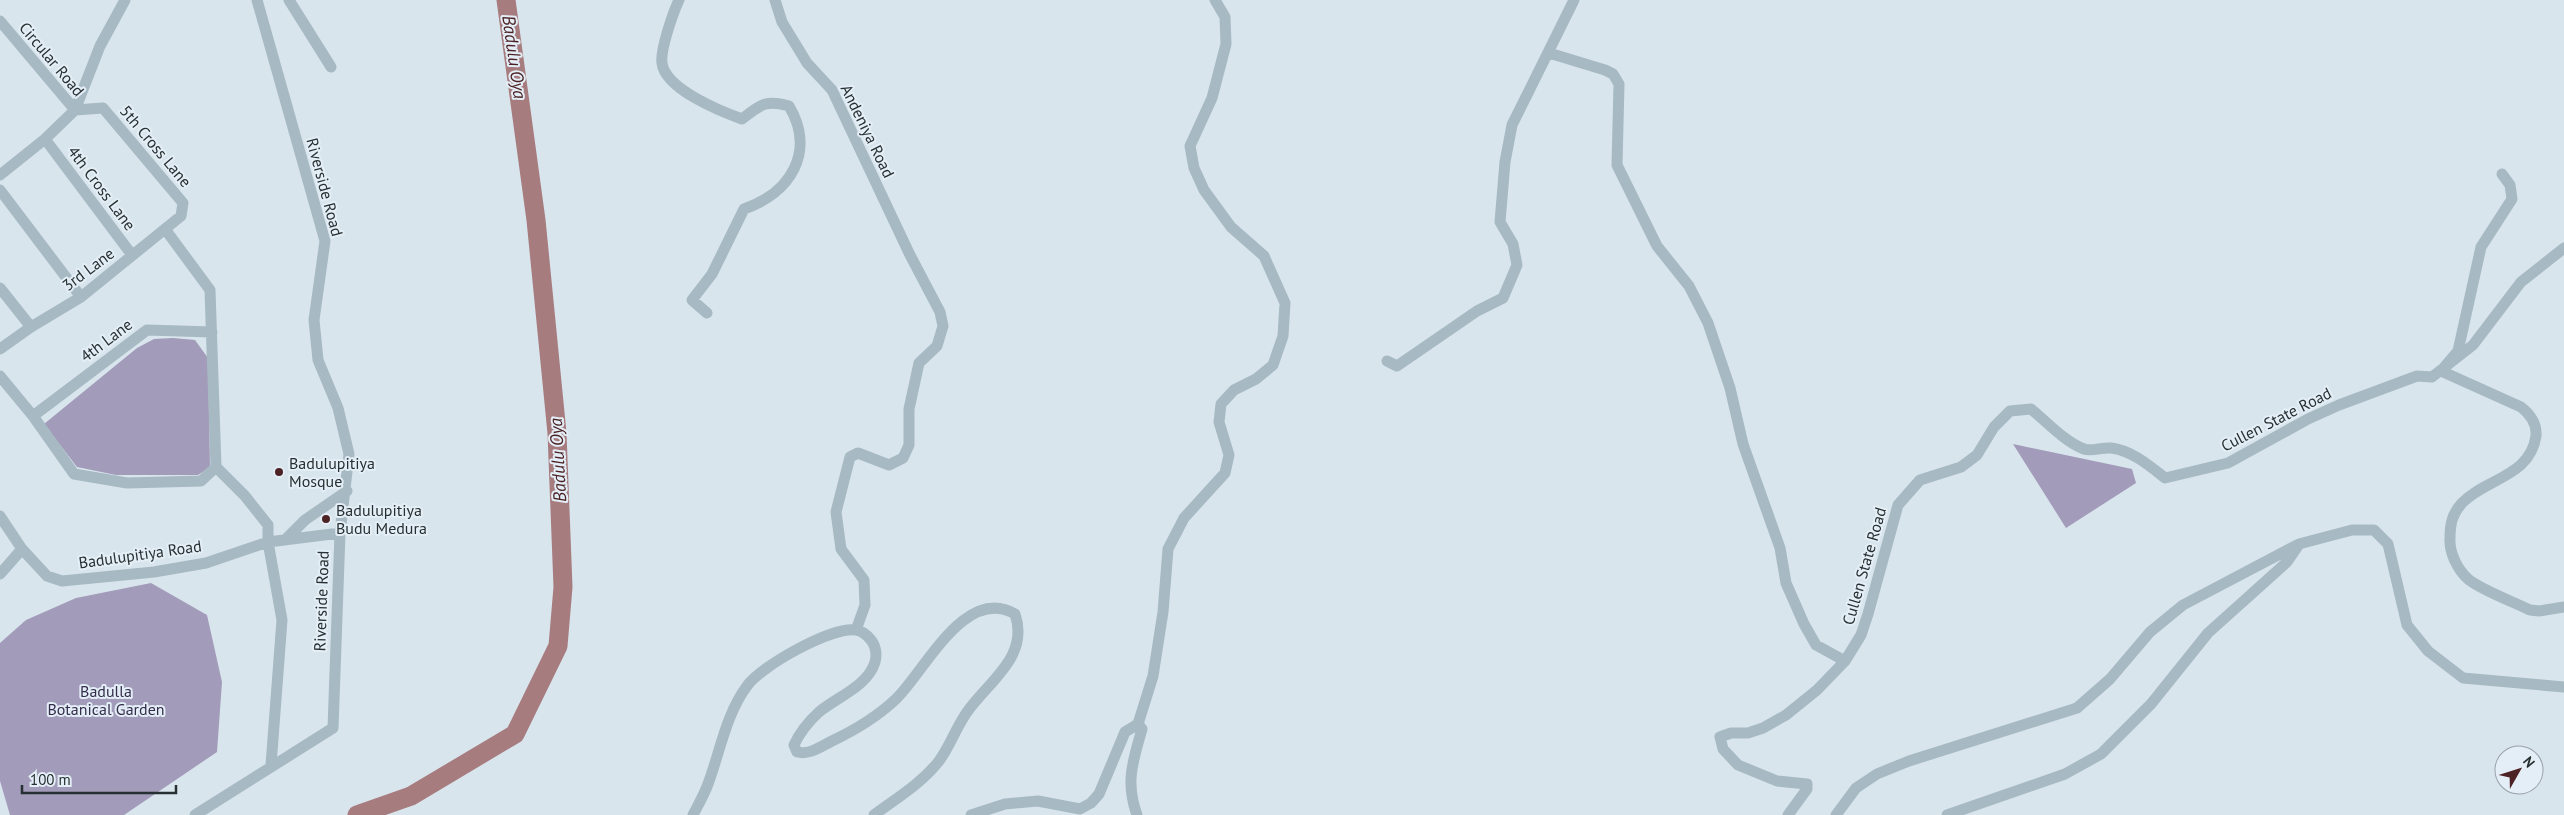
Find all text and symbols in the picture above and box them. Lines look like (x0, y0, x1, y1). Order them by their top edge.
water label: Badulu Oya (497, 14, 532, 100)
street label: Circular Road (15, 18, 89, 100)
street label: Andeniya Road (837, 81, 899, 181)
street label: 5th Cross Lane (116, 101, 196, 191)
street label: Riverside Road (302, 136, 348, 238)
street label: 4th Cross Lane (64, 142, 140, 234)
street label: 3rd Lane (58, 243, 118, 295)
street label: 4th Lane (76, 314, 136, 366)
street label: Cullen State Road (2217, 383, 2335, 455)
water label: Badulu Oya (544, 417, 571, 503)
place label: Badulupitiya Mosque (289, 453, 375, 491)
marker: Badulupitiya Mosque (273, 466, 285, 478)
place label: Badulupitiya Budu Medura (336, 500, 427, 538)
street label: Cullen State Road (1838, 505, 1890, 627)
marker: Badulupitiya Budu Medura (320, 513, 332, 525)
street label: Badulupitiya Road (77, 535, 203, 573)
street label: Riverside Road (309, 550, 333, 652)
park label: Badulla Botanical Garden (47, 681, 165, 719)
north arrow (2494, 745, 2544, 795)
text: N (2519, 753, 2539, 771)
scale bar (22, 762, 176, 794)
text: 100 m (30, 770, 71, 789)

